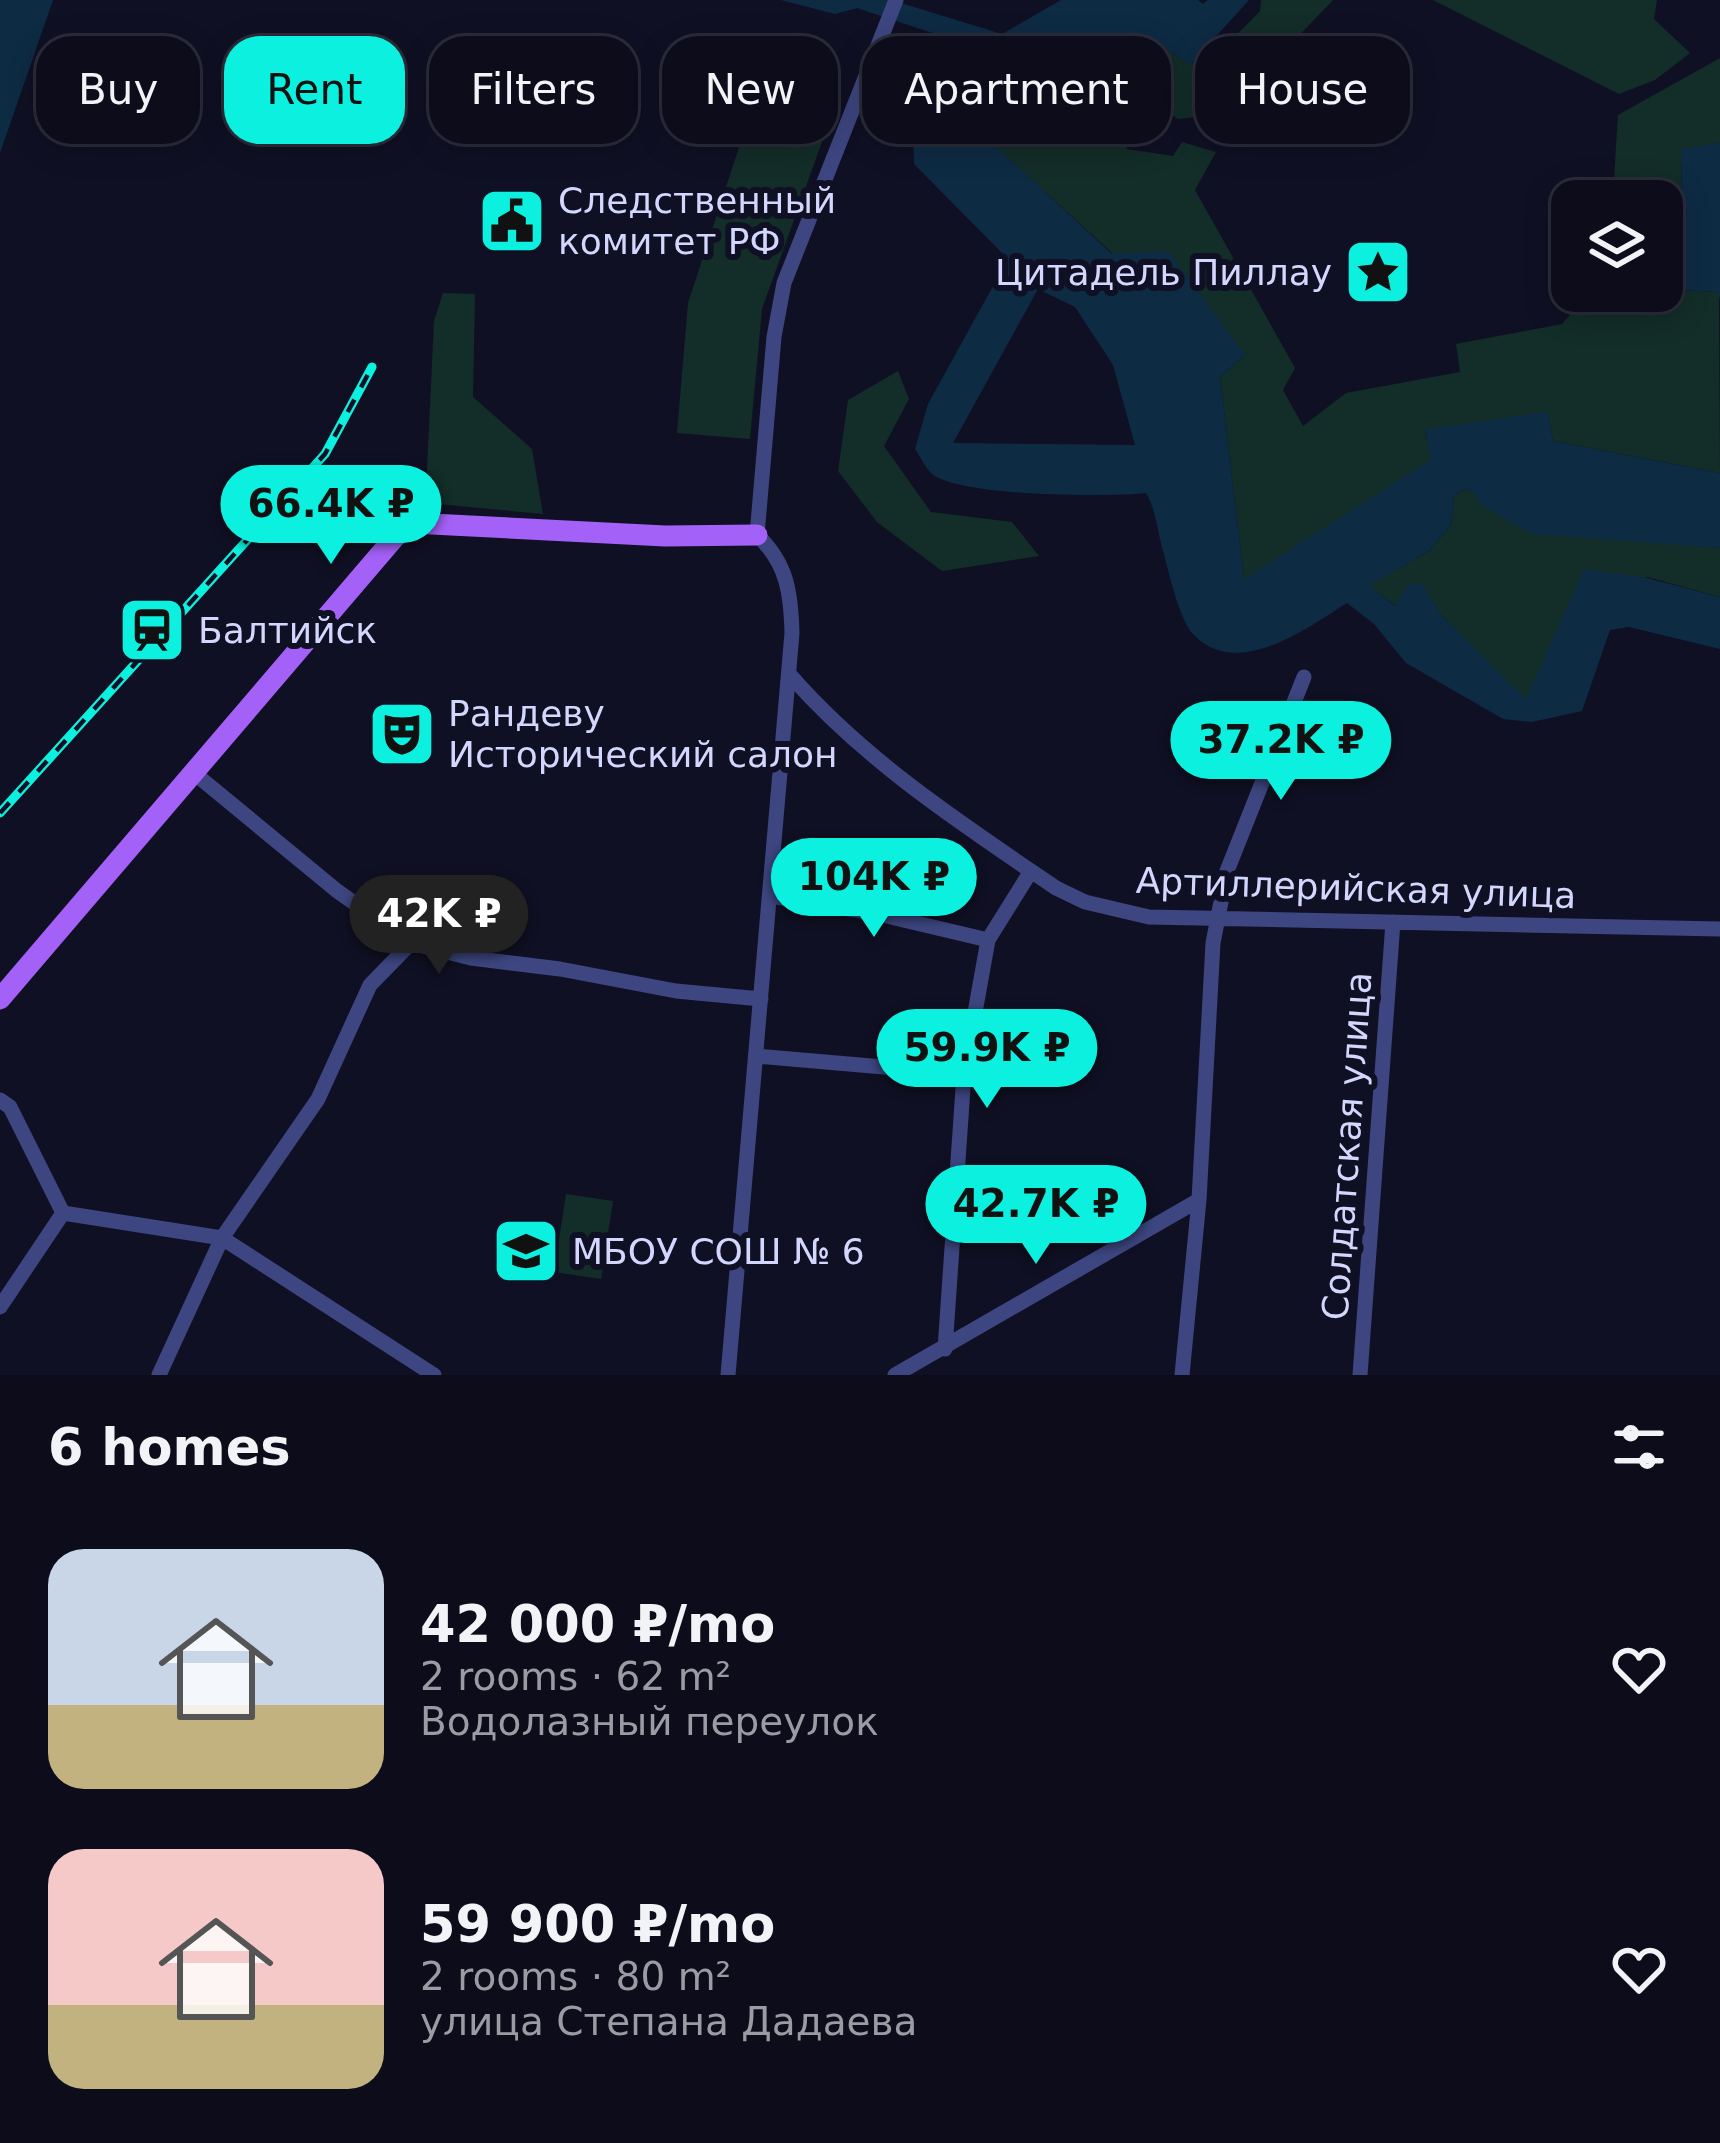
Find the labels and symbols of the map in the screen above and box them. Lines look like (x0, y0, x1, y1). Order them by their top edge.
place label: Следственный комитет РФ (558, 180, 836, 262)
public building icon: Следственный комитет РФ (477, 186, 547, 256)
place icon: Цитадель Пиллау (1343, 237, 1413, 307)
place label: Цитадель Пиллау (995, 252, 1332, 293)
pin: 66.4K ₽ (220, 465, 442, 567)
station icon: Балтийск (117, 595, 187, 665)
place label: Балтийск (198, 610, 377, 651)
place label: Рандеву Исторический салон (448, 693, 838, 775)
theatre icon: Рандеву Исторический салон (367, 699, 437, 769)
pin: 37.2K ₽ (1170, 701, 1392, 803)
pin: 104K ₽ (776, 838, 972, 940)
street label: Артиллерийская улица (1135, 860, 1577, 916)
pin: 42K ₽ (355, 875, 523, 977)
street label: Солдатская улица (1314, 970, 1380, 1322)
pin: 59.9K ₽ (876, 1009, 1098, 1111)
pin: 42.7K ₽ (925, 1165, 1147, 1267)
school or university icon: МБОУ СОШ № 6 (491, 1216, 561, 1286)
place label: МБОУ СОШ № 6 (572, 1231, 865, 1272)

